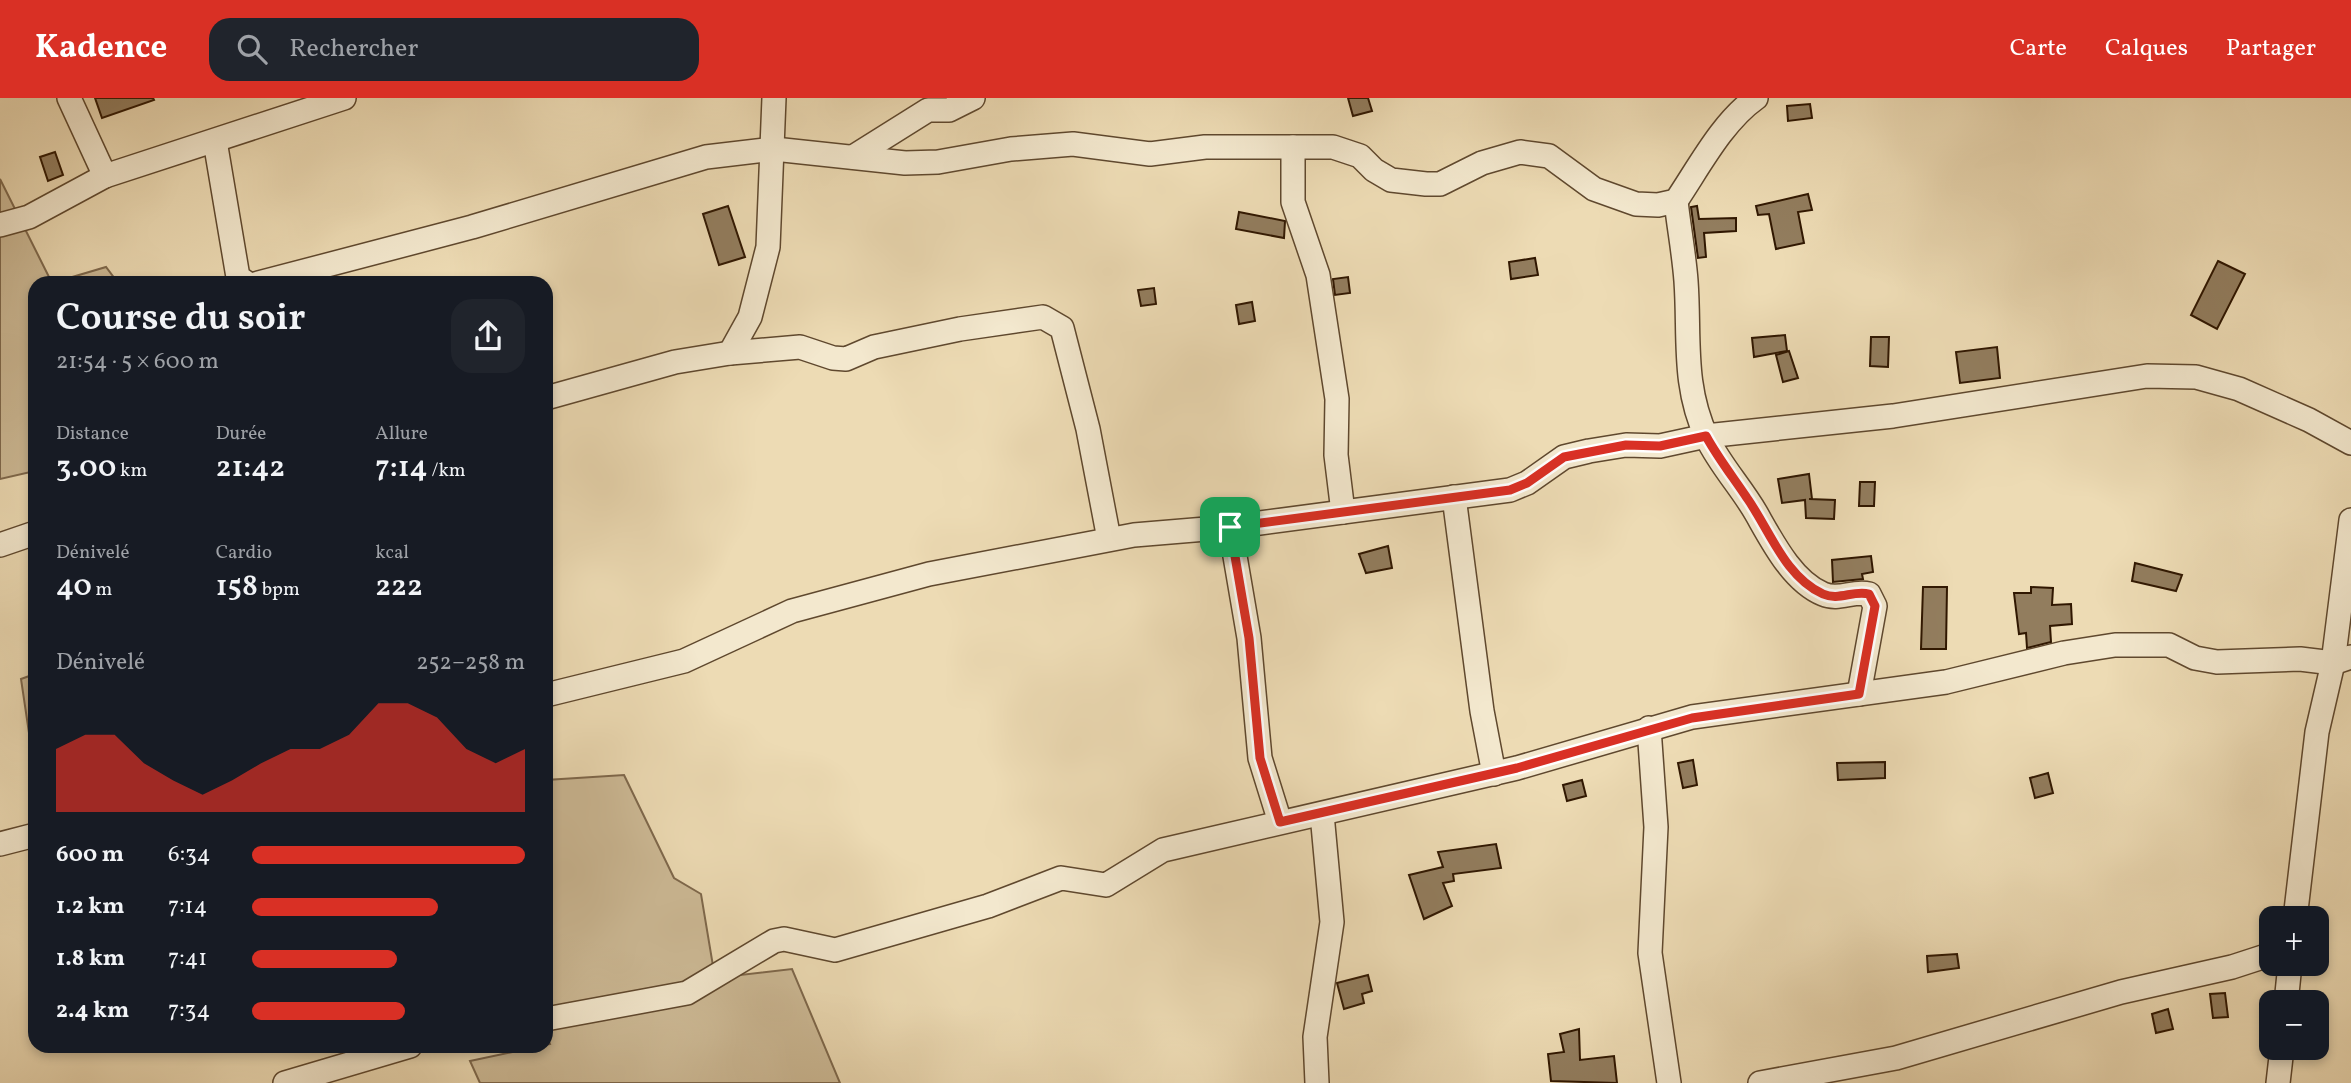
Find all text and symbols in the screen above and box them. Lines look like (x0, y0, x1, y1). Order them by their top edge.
search box (209, 18, 699, 81)
text: Kadence (35, 26, 167, 72)
icon: search (233, 30, 271, 68)
text: Rechercher (289, 31, 418, 67)
text: Carte (2010, 32, 2067, 66)
text: Calques (2105, 32, 2188, 66)
text: Partager (2226, 32, 2316, 66)
text: Course du soir (56, 293, 306, 346)
button: share (451, 299, 525, 373)
text: 21:54 · 5 × 600 m (56, 346, 219, 378)
text: Distance (56, 421, 129, 447)
text: Durée (216, 421, 266, 447)
text: Allure (375, 421, 428, 447)
text: 3.00 (56, 447, 116, 489)
text: 21:42 (216, 447, 285, 489)
text: 7:14 (375, 447, 428, 489)
text: km (116, 458, 147, 484)
text: /km (428, 458, 466, 484)
pin (1200, 497, 1260, 557)
icon: arrive (1211, 508, 1249, 546)
text: Dénivelé (56, 540, 129, 566)
text: Cardio (216, 540, 272, 566)
text: kcal (375, 540, 409, 566)
text: 40 (56, 566, 92, 608)
text: 158 (216, 566, 258, 608)
text: 222 (375, 566, 423, 608)
text: m (92, 577, 112, 603)
text: bpm (258, 577, 300, 603)
text: Dénivelé (56, 647, 145, 679)
text: 252–258 m (416, 647, 525, 679)
text: 600 m (56, 839, 124, 871)
text: 6:34 (168, 839, 211, 871)
text: 1.2 km (56, 891, 125, 923)
text: 7:14 (168, 891, 207, 923)
map controls (2259, 906, 2329, 1060)
button: + (2259, 906, 2329, 976)
text: 1.8 km (56, 943, 125, 975)
text: 7:41 (168, 943, 207, 975)
button: − (2259, 990, 2329, 1060)
text: 2.4 km (56, 995, 129, 1027)
text: 7:34 (168, 995, 210, 1027)

